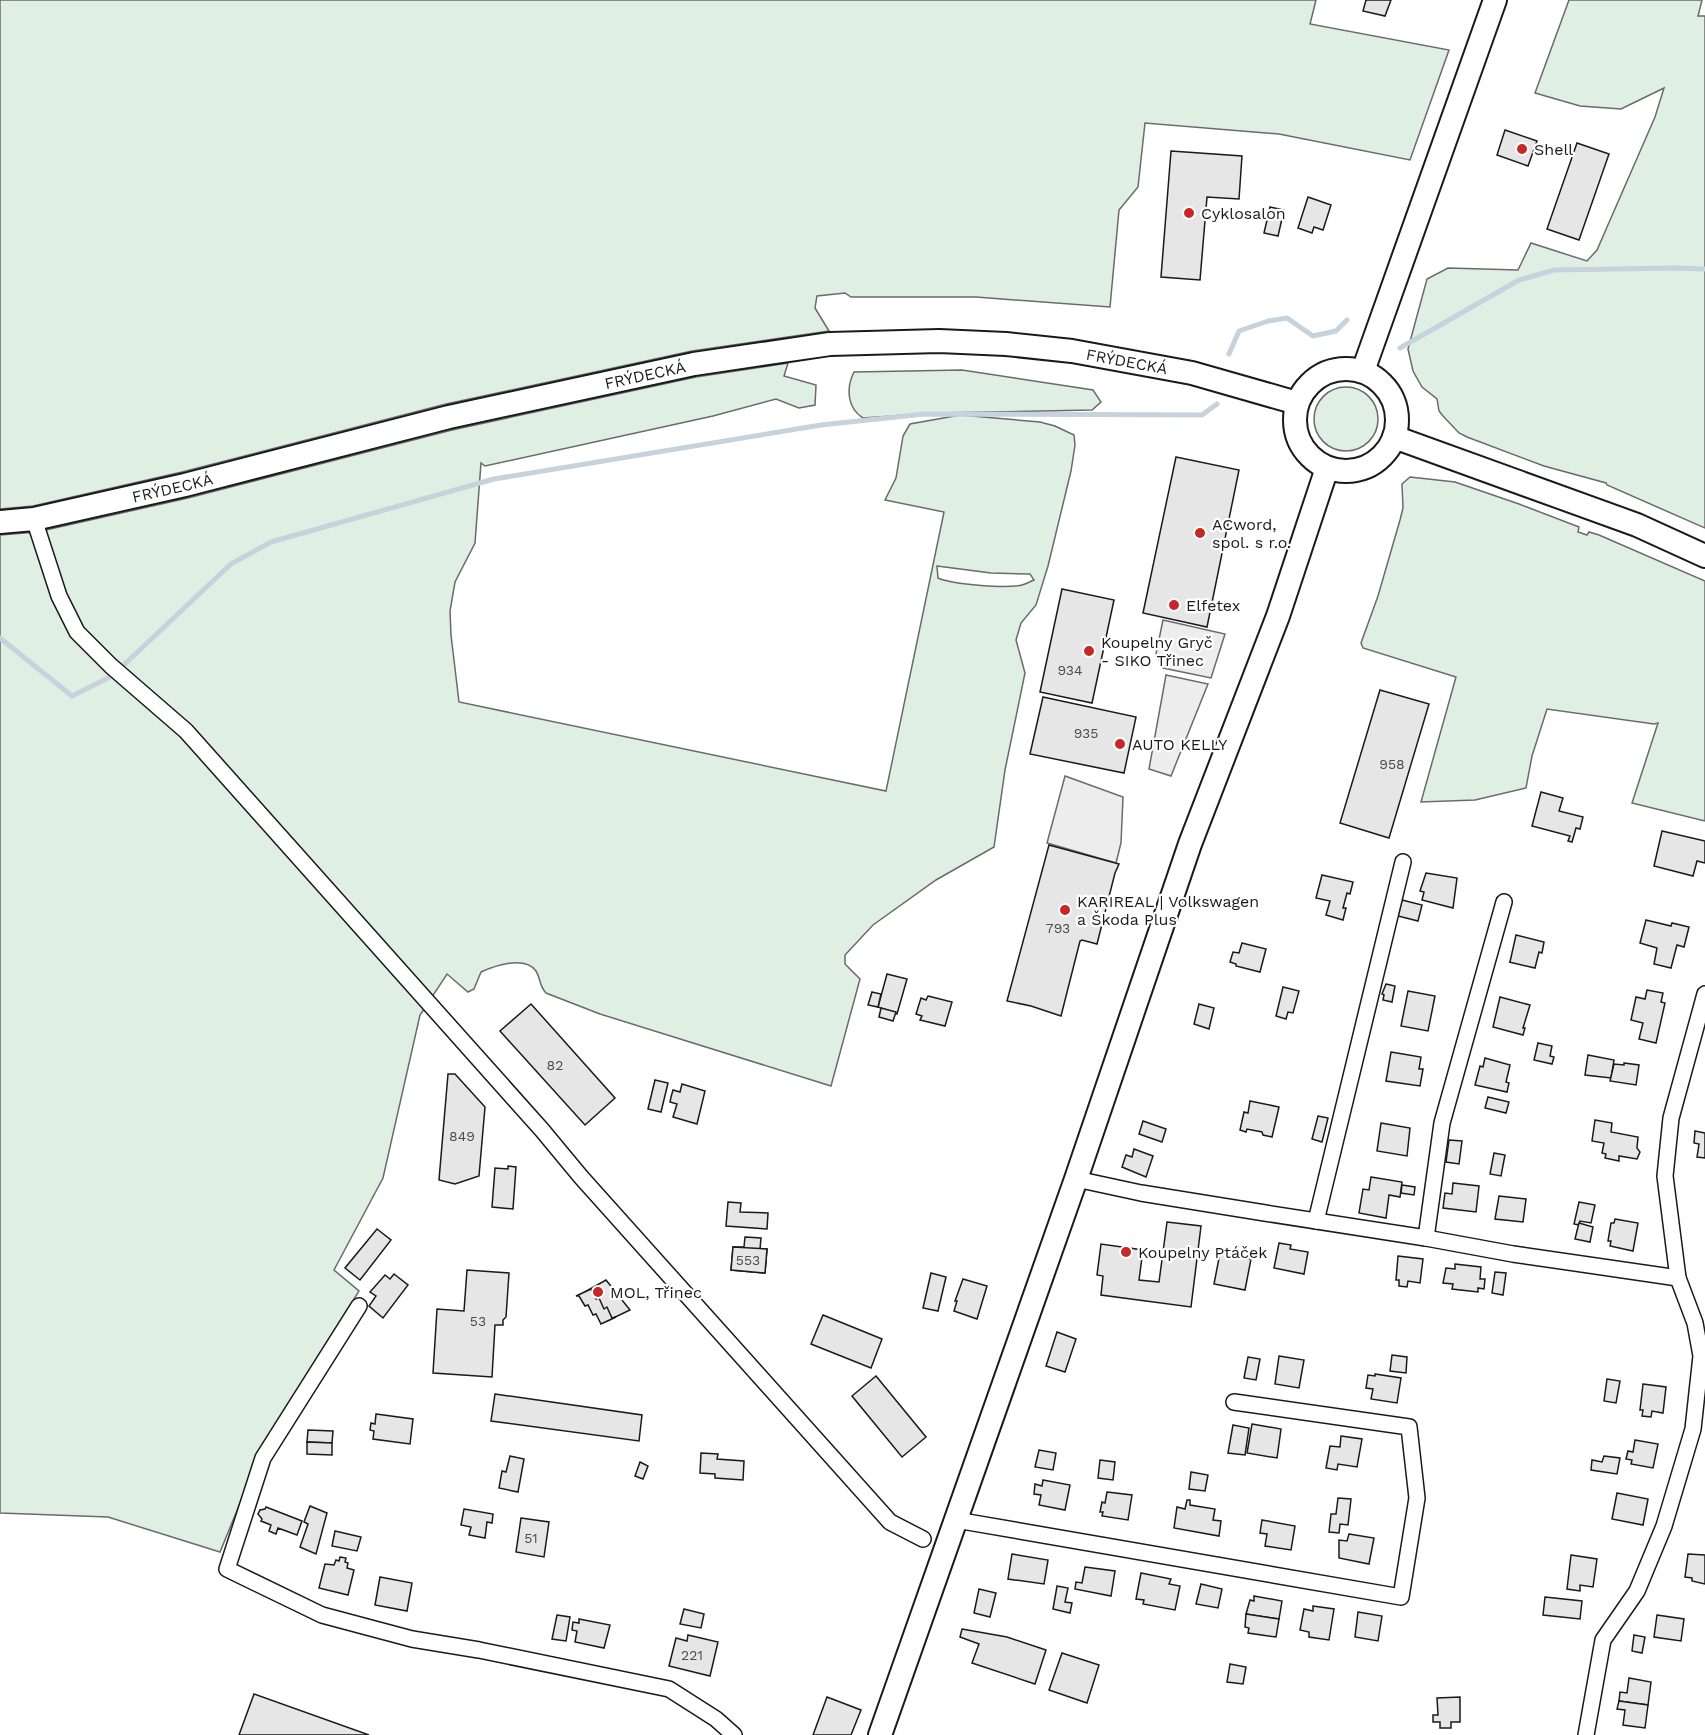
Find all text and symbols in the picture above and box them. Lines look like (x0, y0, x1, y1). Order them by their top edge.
place label: Shell (1534, 140, 1573, 159)
marker: Shell (1515, 142, 1529, 156)
place label: Cyklosalon (1201, 204, 1286, 223)
marker: Cyklosalon (1182, 206, 1196, 220)
street label: FRÝDECKÁ (1085, 344, 1170, 378)
street label: FRÝDECKÁ (603, 357, 688, 393)
street label: FRÝDECKÁ (130, 469, 215, 506)
place label: ACword, spol. s r.o. (1212, 515, 1291, 552)
marker: ACword, spol. s r.o. (1193, 526, 1207, 540)
place label: Elfetex (1186, 596, 1240, 615)
marker: Elfetex (1167, 598, 1181, 612)
place label: Koupelny Gryč - SIKO Třinec (1101, 633, 1213, 670)
marker: Koupelny Gryč - SIKO Třinec (1082, 644, 1096, 658)
house number: 934 (1057, 662, 1083, 678)
house number: 935 (1074, 725, 1098, 741)
place label: AUTO KELLY (1132, 735, 1227, 754)
marker: AUTO KELLY (1113, 737, 1127, 751)
house number: 958 (1379, 756, 1405, 772)
place label: KARIREAL | Volkswagen a Škoda Plus (1077, 892, 1259, 929)
marker: KARIREAL | Volkswagen a Škoda Plus (1058, 903, 1072, 917)
house number: 793 (1046, 920, 1070, 936)
house number: 82 (547, 1057, 563, 1073)
house number: 849 (449, 1128, 475, 1144)
place label: Koupelny Ptáček (1138, 1243, 1267, 1262)
marker: Koupelny Ptáček (1119, 1245, 1133, 1259)
house number: 553 (736, 1252, 760, 1268)
place label: MOL, Třinec (610, 1283, 702, 1302)
marker: MOL, Třinec (591, 1285, 605, 1299)
house number: 53 (470, 1313, 486, 1329)
house number: 51 (524, 1530, 538, 1546)
house number: 221 (681, 1647, 703, 1663)

